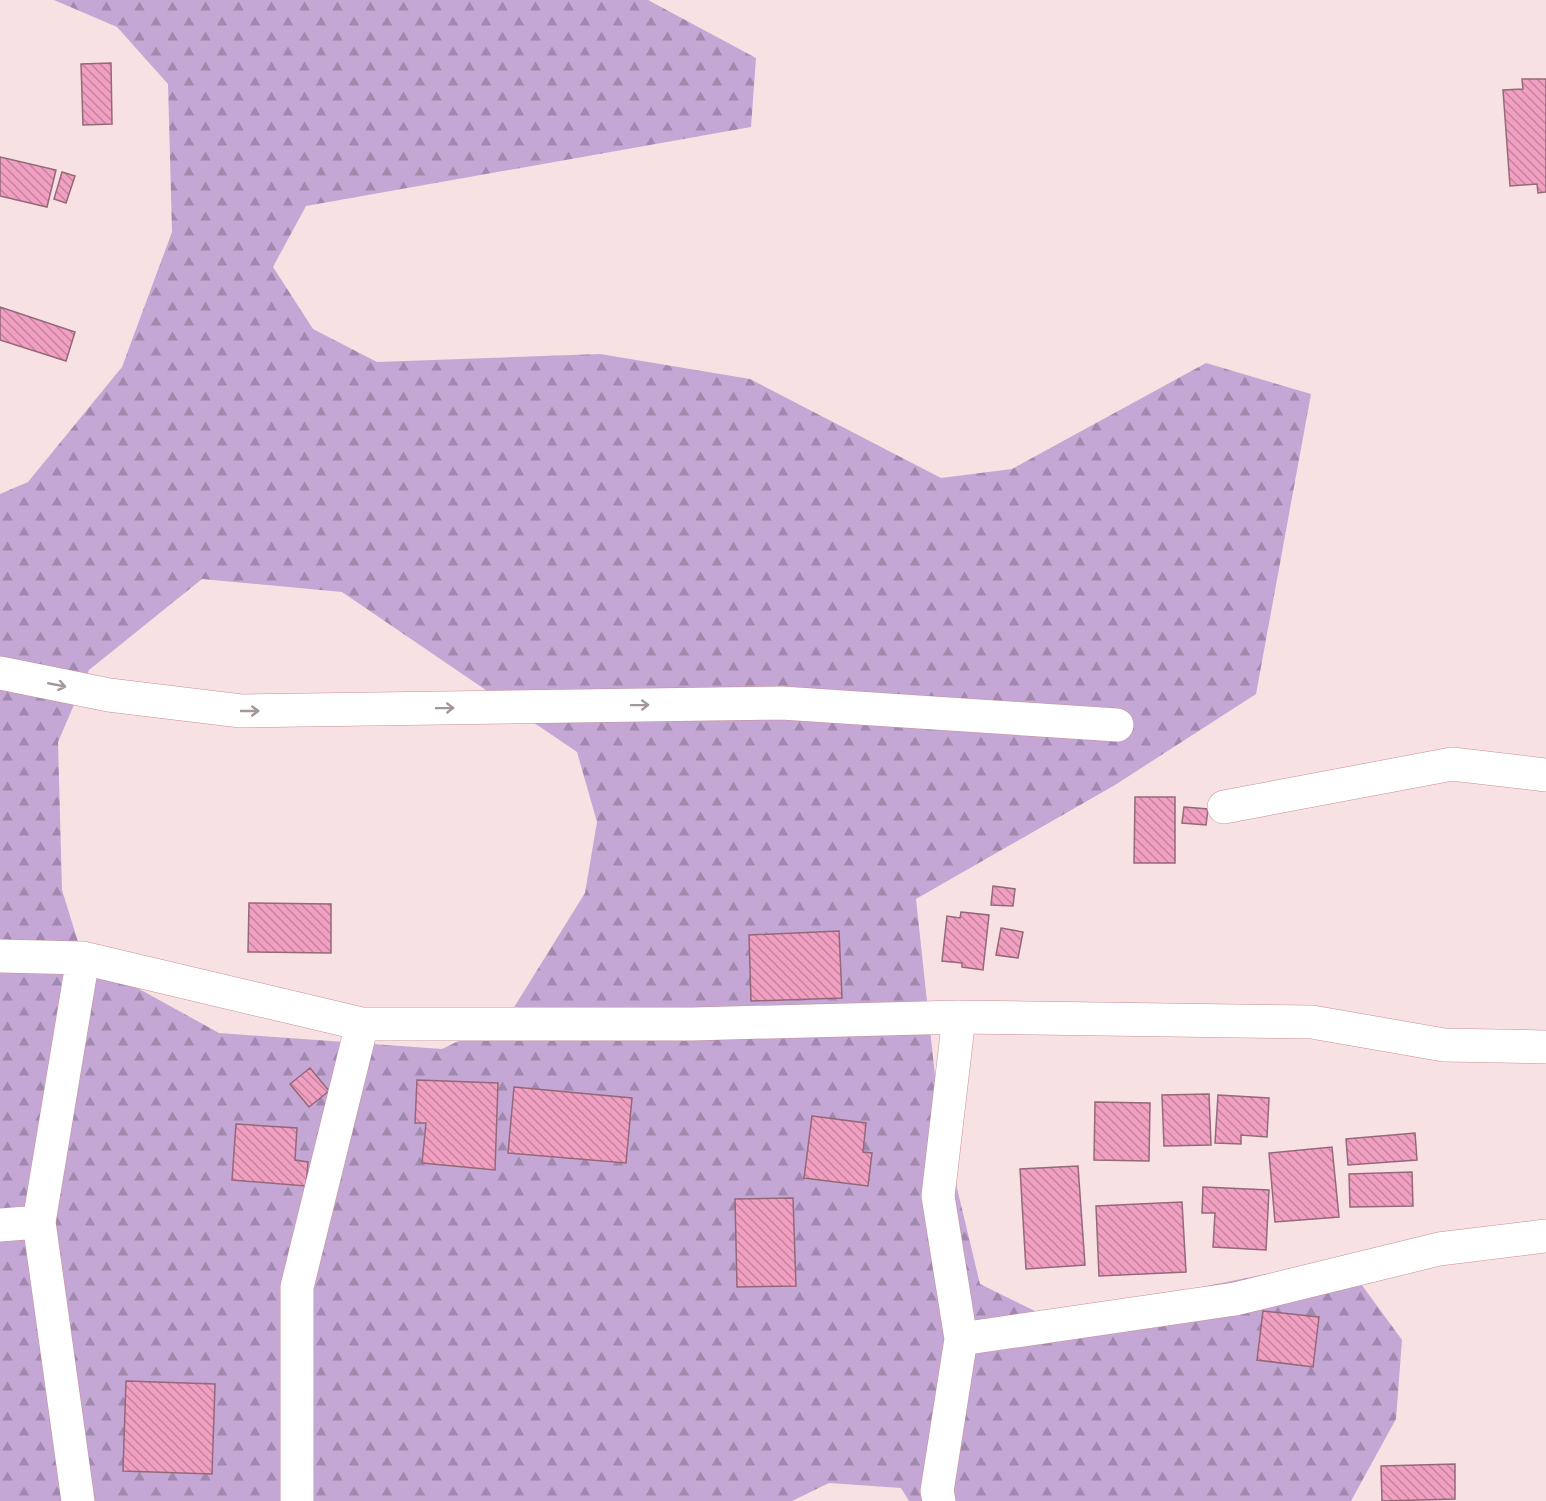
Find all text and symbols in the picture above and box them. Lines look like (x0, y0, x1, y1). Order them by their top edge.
one-way arrow (47, 680, 67, 691)
one-way arrow (630, 699, 650, 711)
one-way arrow (435, 702, 455, 714)
one-way arrow (240, 705, 260, 717)

